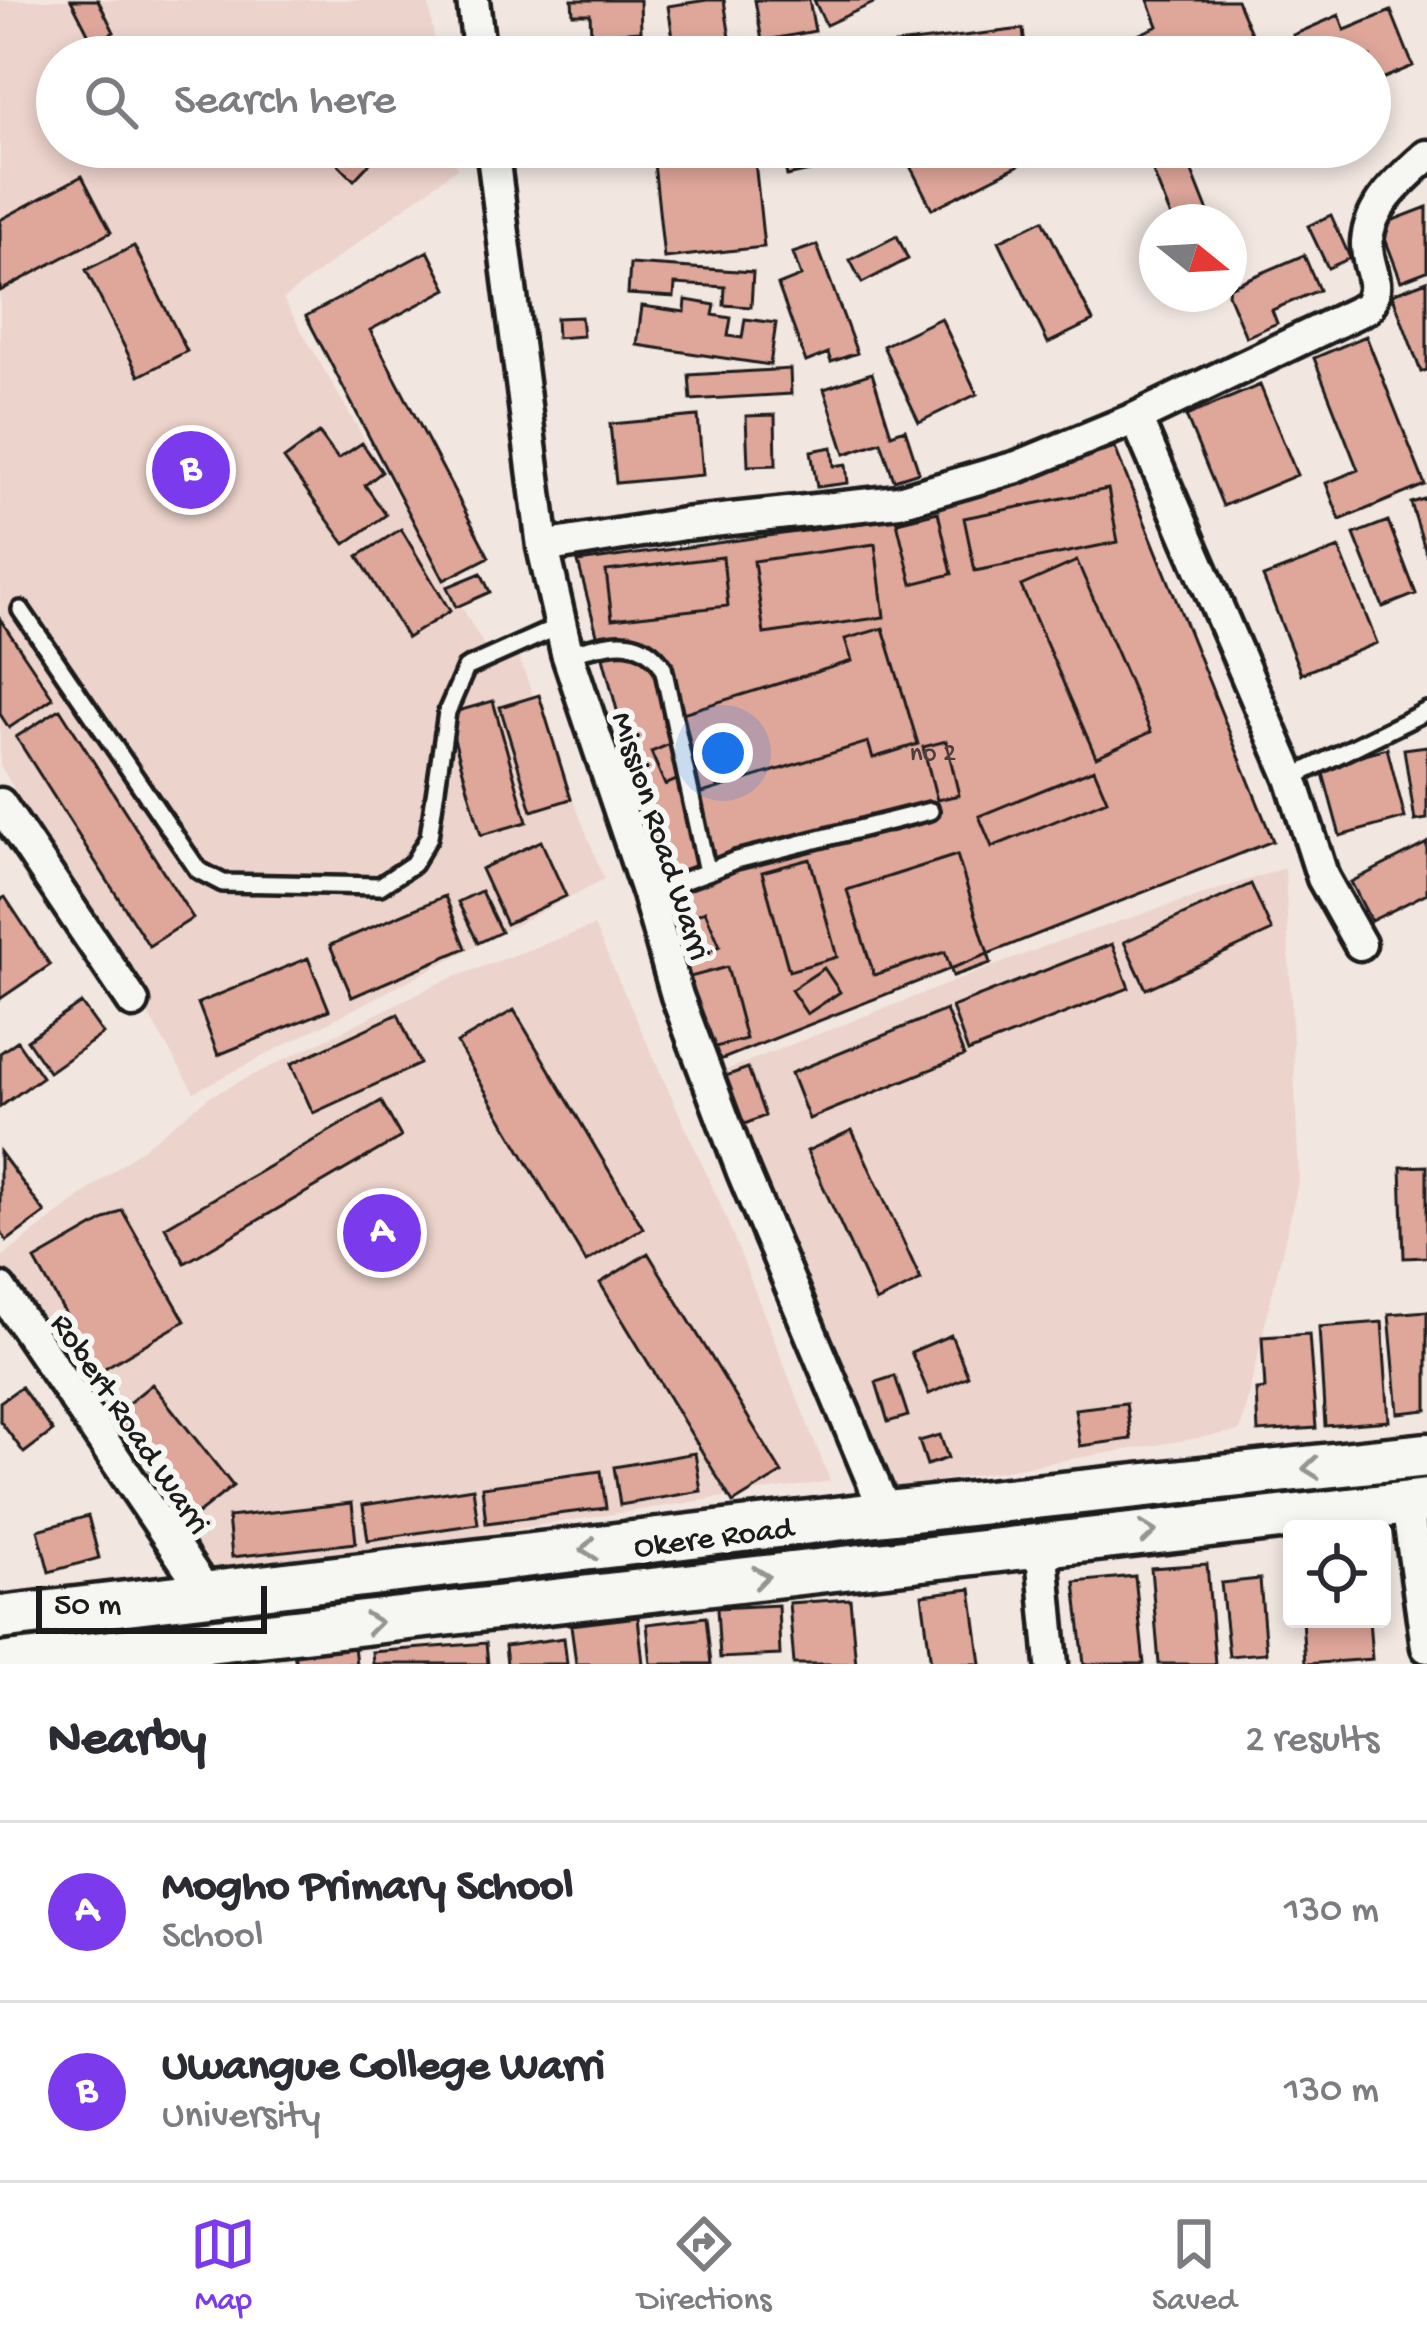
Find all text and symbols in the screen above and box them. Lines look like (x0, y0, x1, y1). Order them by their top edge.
search box (36, 36, 1391, 168)
icon: search (78, 69, 144, 135)
text: Search here (174, 76, 396, 129)
north arrow (1139, 204, 1247, 312)
pin: B (152, 425, 230, 515)
street label: Mission Road Warri (600, 708, 716, 966)
your location (693, 723, 753, 783)
house number: no 2 (910, 739, 956, 771)
pin: A (343, 1188, 421, 1278)
street label: Robert Road Warri (40, 1308, 216, 1543)
one-way arrow (1301, 1454, 1321, 1480)
street label: Okere Road (632, 1511, 798, 1569)
one-way arrow (1138, 1520, 1158, 1546)
map controls (1283, 1520, 1391, 1628)
button: locate (1283, 1520, 1391, 1628)
one-way arrow (579, 1535, 599, 1561)
one-way arrow (751, 1565, 770, 1591)
scale bar (36, 1580, 267, 1633)
text: 50 m (54, 1588, 121, 1626)
one-way arrow (363, 1610, 383, 1636)
text: Nearby (48, 1712, 206, 1772)
text: 2 results (1245, 1719, 1379, 1765)
text: Mogho Primary School (162, 1862, 574, 1915)
text: A (75, 1889, 99, 1935)
text: 130 m (1284, 1889, 1379, 1935)
text: School (162, 1915, 263, 1961)
text: Uwangue College Warri (162, 2042, 605, 2095)
text: B (77, 2069, 97, 2115)
text: 130 m (1284, 2069, 1379, 2115)
text: University (162, 2095, 321, 2141)
tab: Map (190, 2211, 256, 2321)
tab: Directions (637, 2211, 771, 2321)
tab: Saved (1152, 2211, 1237, 2321)

